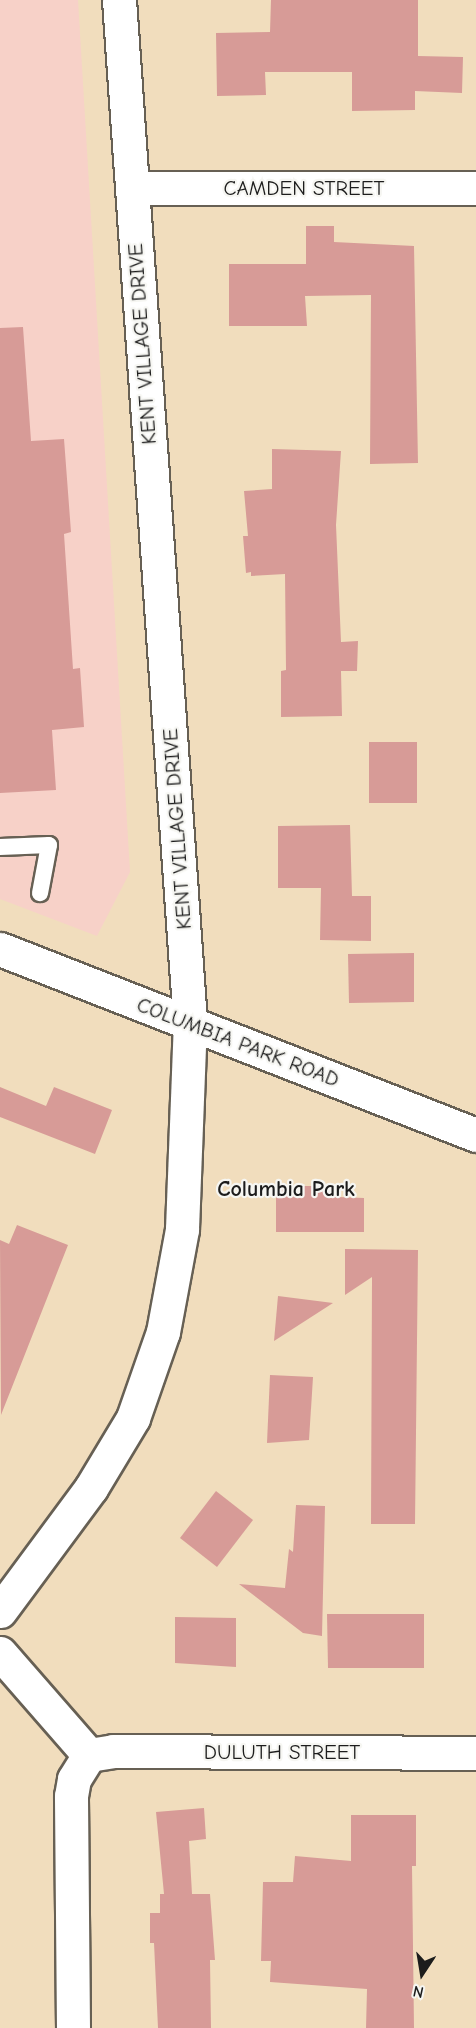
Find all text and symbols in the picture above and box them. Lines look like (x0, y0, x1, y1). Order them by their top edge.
street label: CAMDEN STREET (224, 175, 384, 201)
street label: KENT VILLAGE DRIVE (122, 243, 162, 445)
street label: KENT VILLAGE DRIVE (157, 728, 197, 930)
street label: COLUMBIA PARK ROAD (133, 992, 343, 1092)
district label: Columbia Park (217, 1177, 355, 1203)
street label: DULUTH STREET (204, 1739, 360, 1765)
north arrow (392, 1944, 452, 2004)
text: N (411, 1982, 425, 2001)

